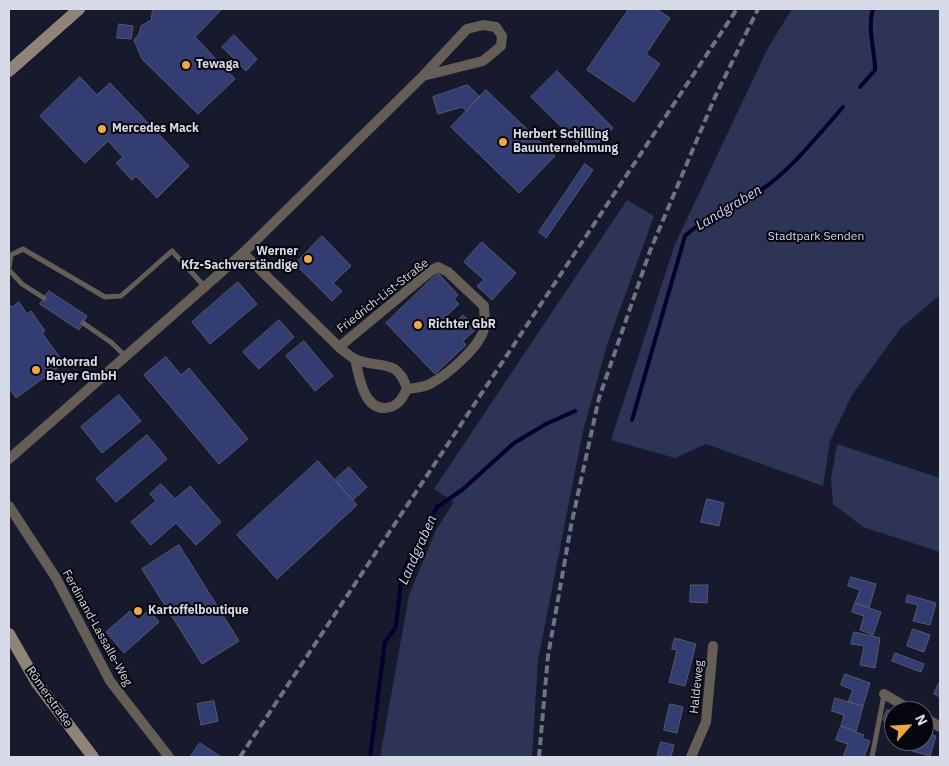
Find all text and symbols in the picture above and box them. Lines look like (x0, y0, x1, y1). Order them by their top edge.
place label: Tewaga (196, 58, 239, 72)
marker: Tewaga (180, 59, 192, 71)
place label: Mercedes Mack (112, 122, 199, 136)
marker: Mercedes Mack (96, 123, 108, 135)
place label: Herbert Schilling Bauunternehmung (513, 128, 618, 156)
marker: Herbert Schilling Bauunternehmung (497, 136, 509, 148)
water label: Landgraben (693, 182, 765, 234)
park label: Stadtpark Senden (768, 230, 864, 244)
place label: Werner Kfz-Sachverständige (181, 245, 298, 273)
marker: Werner Kfz-Sachverständige (302, 253, 314, 265)
street label: Friedrich-List-Straße (334, 256, 432, 336)
place label: Richter GbR (428, 318, 496, 332)
marker: Richter GbR (412, 319, 424, 331)
place label: Motorrad Bayer GmbH (46, 356, 117, 384)
marker: Motorrad Bayer GmbH (30, 364, 42, 376)
water label: Landgraben (395, 513, 441, 587)
street label: Ferdinand-Lassalle-Weg (59, 567, 135, 689)
place label: Kartoffelboutique (148, 604, 249, 618)
marker: Kartoffelboutique (132, 605, 144, 617)
street label: Haldeweg (687, 660, 707, 714)
street label: Römerstraße (23, 664, 75, 730)
north arrow (884, 701, 934, 751)
text: N (911, 711, 932, 728)

